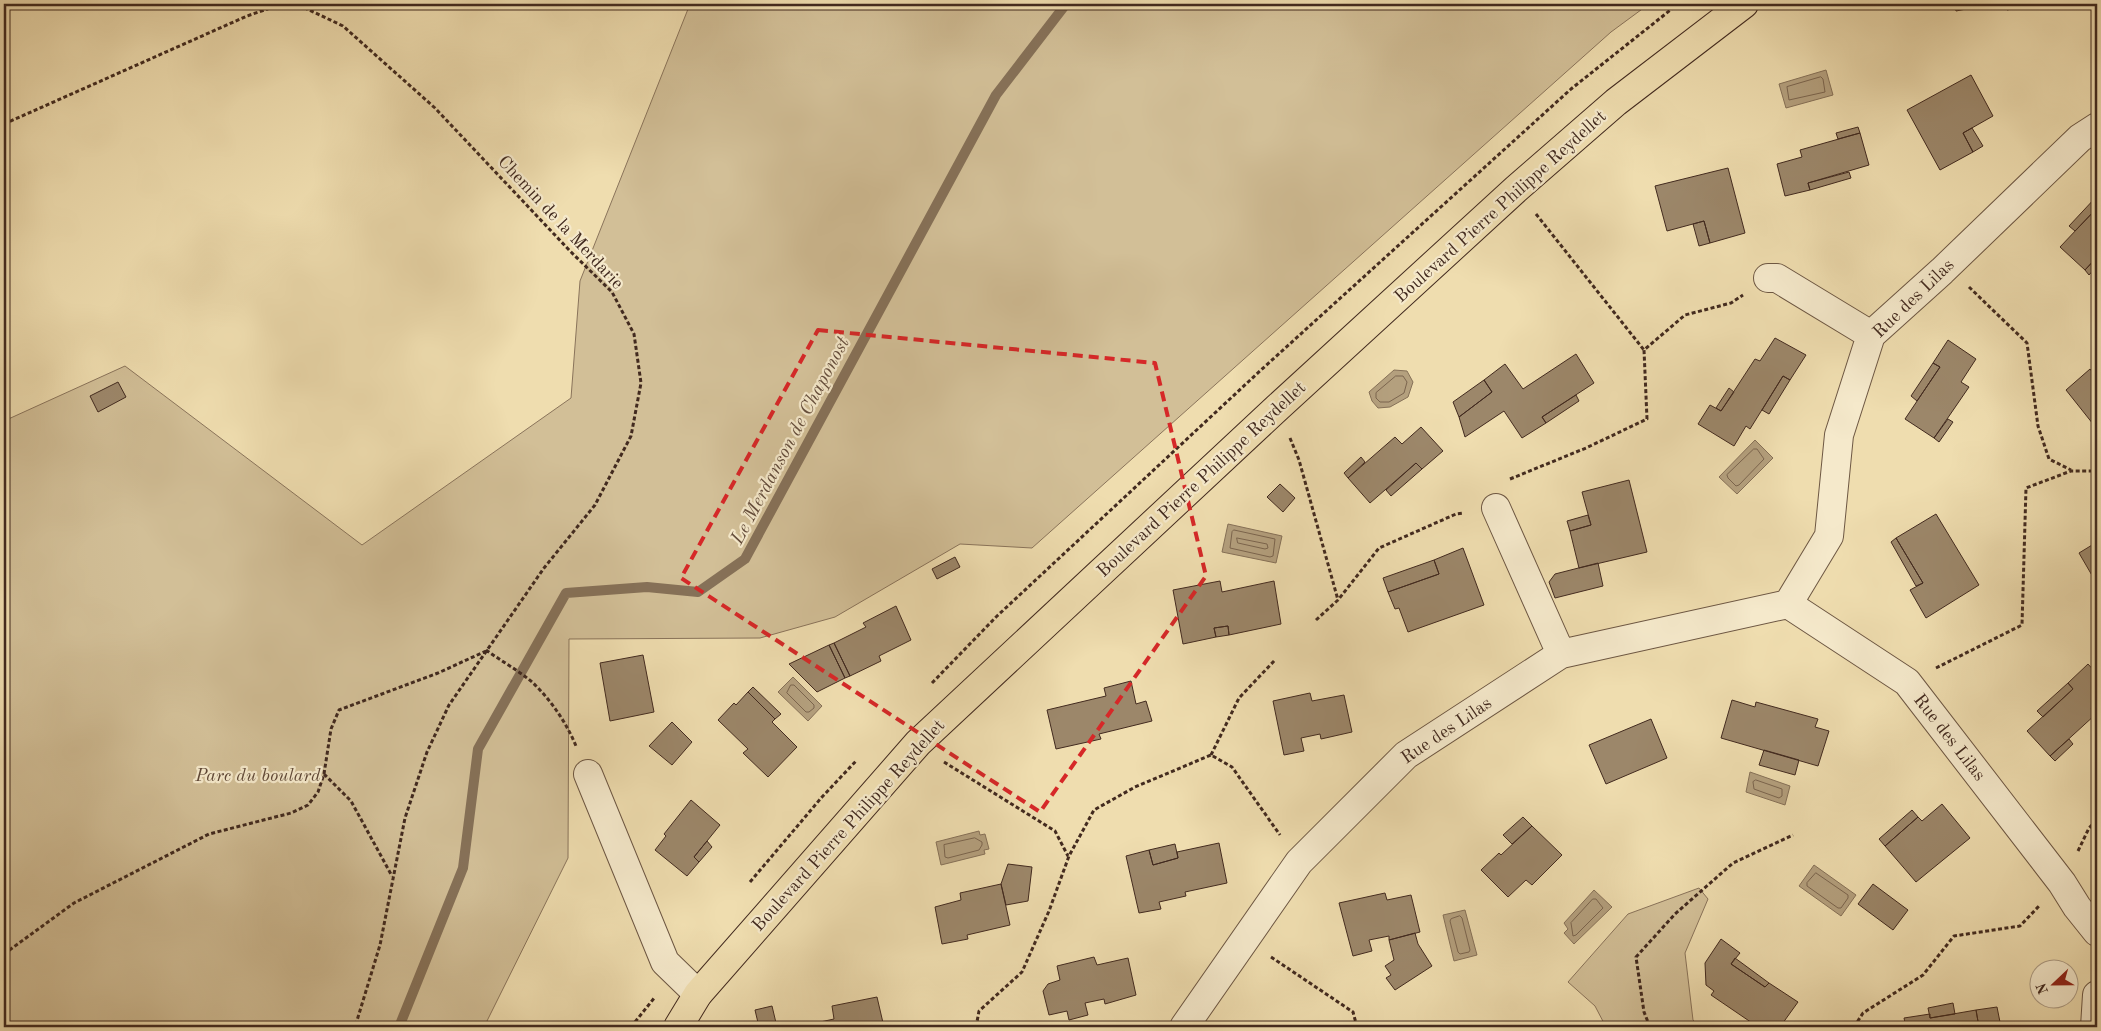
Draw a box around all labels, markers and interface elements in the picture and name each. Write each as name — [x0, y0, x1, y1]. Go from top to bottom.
street label: Boulevard Pierre Philippe Reydellet — [1391, 107, 1610, 306]
street label: Chemin de la Merdarie — [494, 153, 627, 293]
street label: Rue des Lilas — [1870, 256, 1958, 342]
water label: Le Merdanson de Chaponost — [728, 334, 854, 549]
street label: Boulevard Pierre Philippe Reydellet — [1094, 378, 1309, 581]
street label: Rue des Lilas — [1910, 691, 1989, 785]
street label: Rue des Lilas — [1398, 694, 1495, 768]
street label: Boulevard Pierre Philippe Reydellet — [749, 716, 948, 935]
park label: Parc du boulard — [194, 767, 321, 785]
north arrow — [2028, 958, 2078, 1008]
text: N — [2034, 981, 2051, 996]

